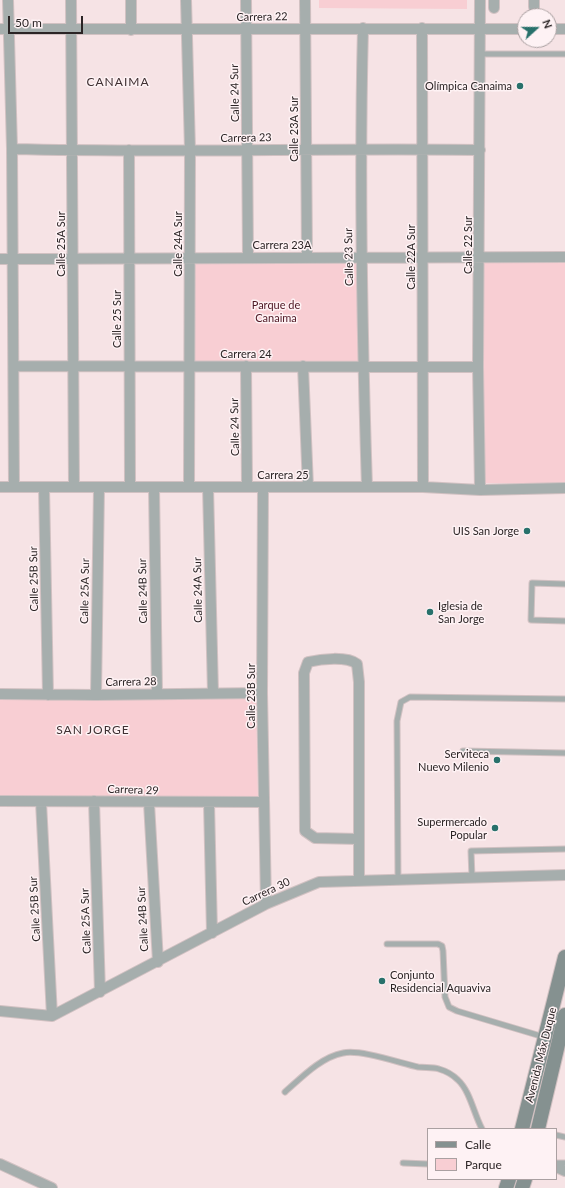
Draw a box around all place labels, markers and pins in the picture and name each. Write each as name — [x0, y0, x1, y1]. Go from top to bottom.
place label: Olímpica Canaima — [425, 79, 512, 93]
marker: Olímpica Canaima — [515, 81, 525, 91]
place label: UIS San Jorge — [453, 524, 519, 538]
marker: UIS San Jorge — [522, 526, 532, 536]
place label: Iglesia de San Jorge — [438, 599, 484, 625]
marker: Iglesia de San Jorge — [425, 607, 435, 617]
place label: Serviteca Nuevo Milenio — [418, 747, 489, 773]
marker: Serviteca Nuevo Milenio — [492, 755, 502, 765]
place label: Supermercado Popular — [417, 815, 487, 841]
marker: Supermercado Popular — [490, 823, 500, 833]
place label: Conjunto Residencial Aquaviva — [390, 968, 491, 994]
marker: Conjunto Residencial Aquaviva — [377, 976, 387, 986]

